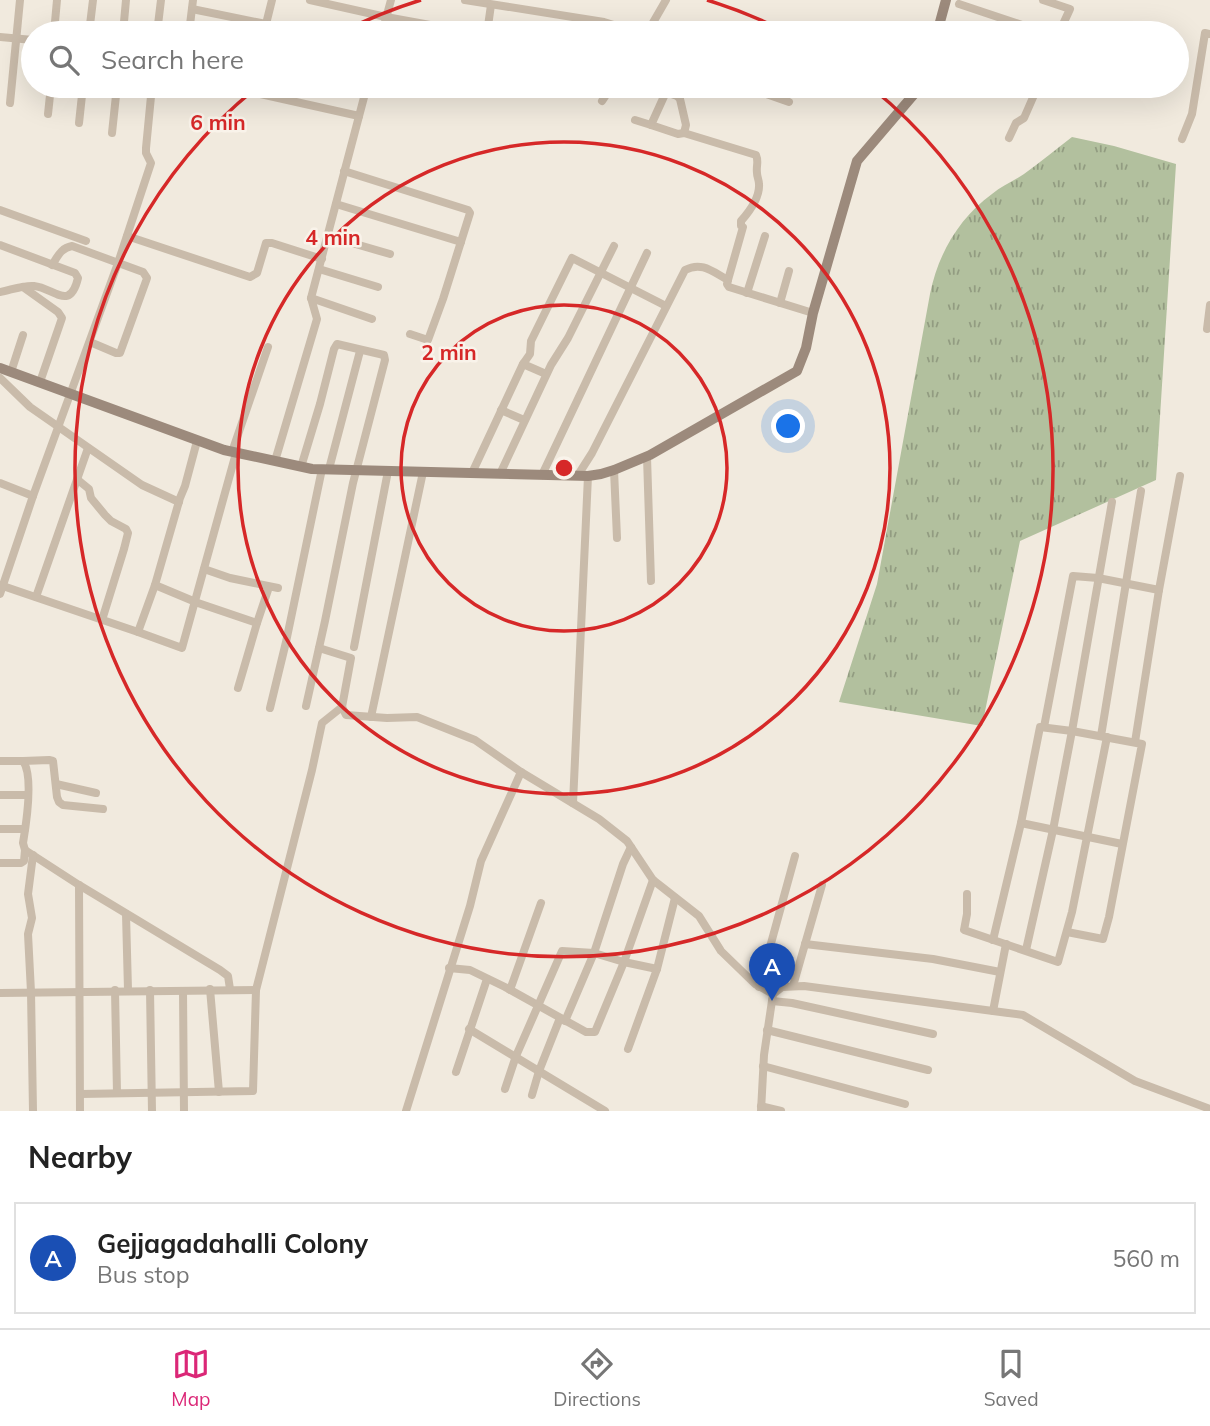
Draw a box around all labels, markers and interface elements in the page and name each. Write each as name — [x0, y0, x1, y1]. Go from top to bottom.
search box — [21, 21, 1189, 98]
icon: search — [45, 41, 83, 79]
text: Search here — [101, 43, 244, 76]
text: 6 min — [190, 109, 246, 135]
text: 4 min — [305, 224, 361, 250]
text: 2 min — [421, 339, 477, 365]
your location — [771, 409, 805, 443]
centre of rings — [552, 456, 576, 480]
pin: A — [749, 943, 795, 1001]
text: Nearby — [28, 1138, 132, 1176]
text: Gejjagadahalli Colony — [97, 1227, 368, 1260]
text: A — [44, 1244, 62, 1273]
text: 560 m — [1112, 1244, 1180, 1273]
text: Bus stop — [97, 1260, 189, 1289]
tab: Map — [171, 1345, 210, 1411]
tab: Directions — [553, 1345, 641, 1411]
tab: Saved — [984, 1345, 1039, 1411]

